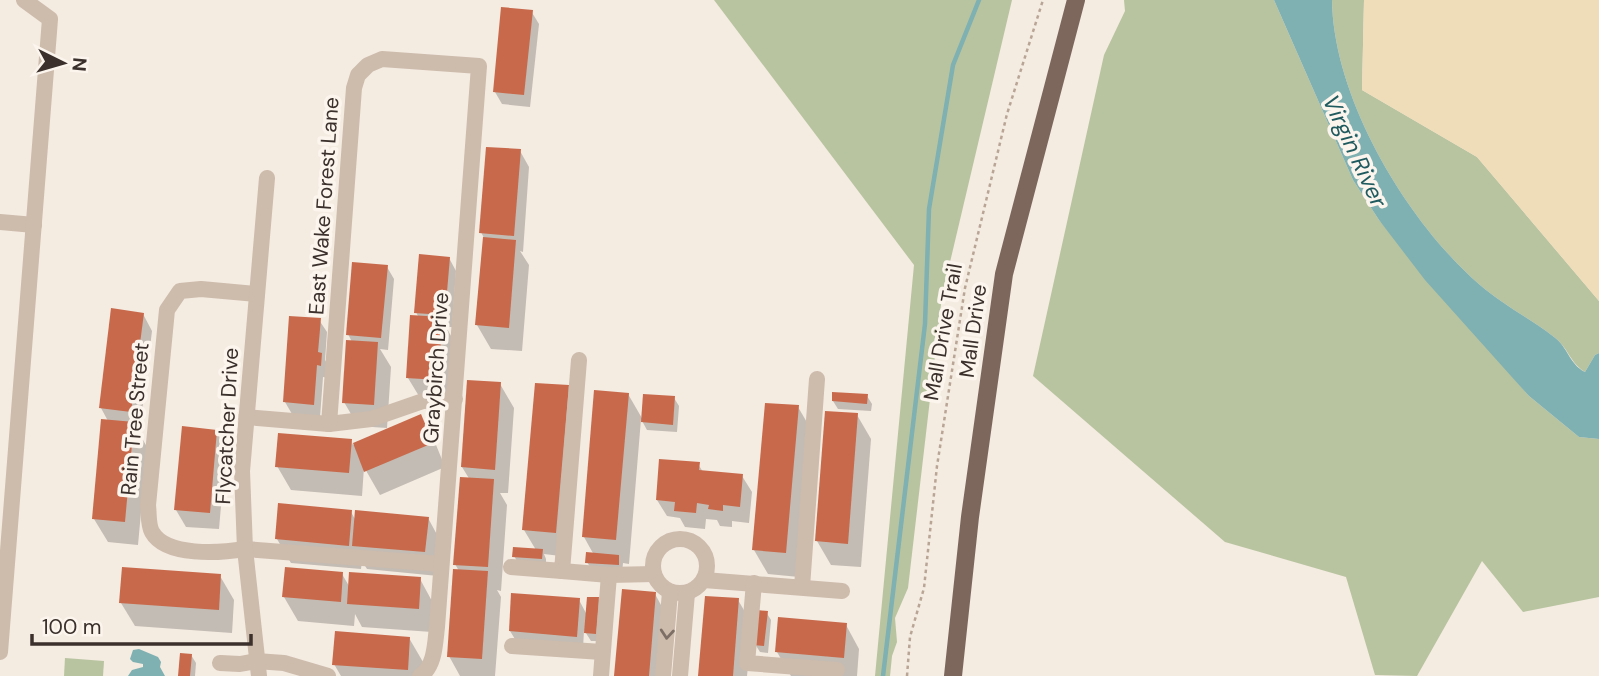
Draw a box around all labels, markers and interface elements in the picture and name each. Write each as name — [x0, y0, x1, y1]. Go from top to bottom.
north arrow — [28, 28, 98, 98]
text: N — [66, 56, 92, 72]
water label: Virgin River — [1316, 90, 1395, 213]
street label: East Wake Forest Lane — [302, 96, 346, 316]
street label: Mall Drive Trail — [917, 261, 969, 403]
street label: Mall Drive — [953, 283, 993, 379]
street label: Graybirch Drive — [417, 291, 455, 445]
street label: Rain Tree Street — [114, 341, 156, 497]
street label: Flycatcher Drive — [209, 347, 245, 505]
scale bar — [32, 602, 250, 646]
text: 100 m — [42, 613, 102, 641]
one-way arrow — [660, 629, 675, 640]

